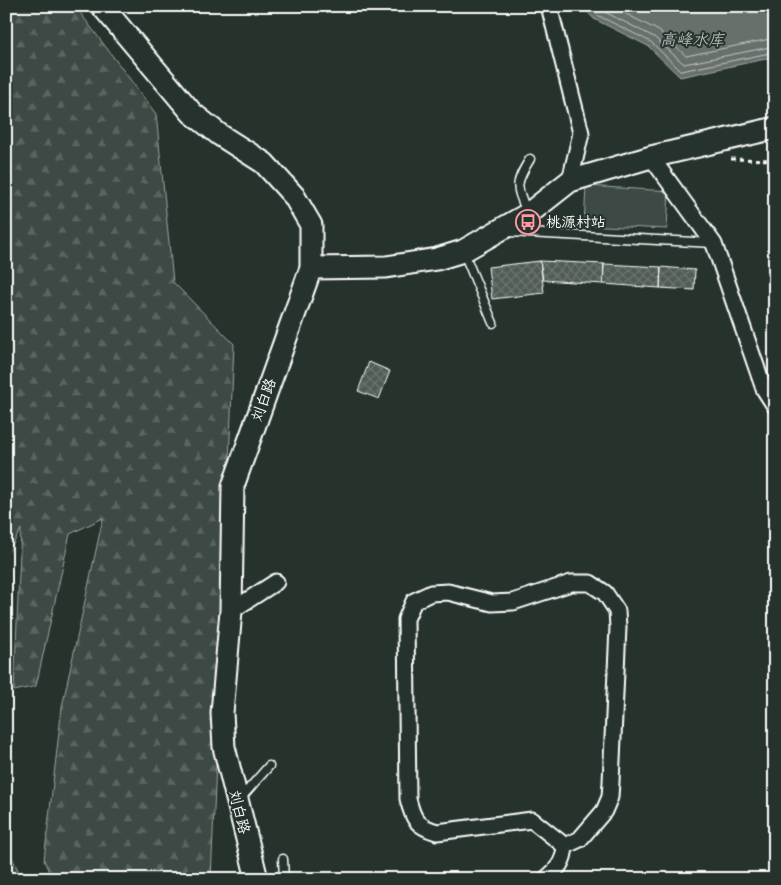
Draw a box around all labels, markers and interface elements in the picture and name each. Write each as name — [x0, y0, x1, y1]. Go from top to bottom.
water label: 高峰水库 — [660, 29, 726, 51]
bus stop icon: 桃源村站 — [515, 209, 541, 235]
place label: 桃源村站 — [546, 212, 606, 233]
street label: 刘白路 — [246, 375, 282, 425]
street label: 刘白路 — [223, 788, 255, 836]

